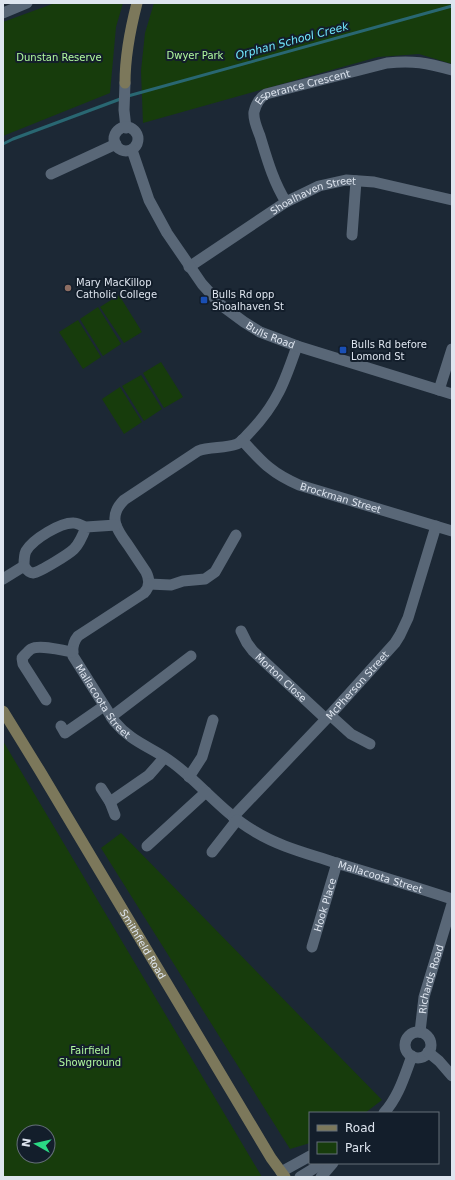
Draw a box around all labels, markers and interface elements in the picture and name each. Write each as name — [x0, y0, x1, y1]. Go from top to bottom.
water label: Orphan School Creek — [234, 19, 351, 62]
park label: Dwyer Park — [167, 50, 224, 61]
park label: Dunstan Reserve — [16, 52, 102, 63]
street label: Esperance Crescent — [252, 67, 351, 106]
street label: Shoalhaven Street — [268, 175, 356, 217]
place label: Mary MacKillop Catholic College — [76, 277, 157, 300]
marker: Mary MacKillop Catholic College — [63, 283, 73, 293]
place label: Bulls Rd opp Shoalhaven St — [212, 289, 284, 312]
marker: Bulls Rd opp Shoalhaven St — [199, 295, 209, 305]
street label: Bulls Road — [244, 319, 297, 350]
place label: Bulls Rd before Lomond St — [351, 339, 427, 362]
marker: Bulls Rd before Lomond St — [338, 345, 348, 355]
street label: Brockman Street — [299, 480, 383, 515]
street label: McPherson Street — [323, 649, 391, 722]
street label: Morton Close — [253, 651, 309, 704]
street label: Mallacoota Street — [74, 662, 133, 740]
street label: Mallacoota Street — [337, 858, 424, 895]
street label: Hook Place — [311, 877, 338, 933]
street label: Smithfield Road — [118, 907, 168, 981]
street label: Richards Road — [417, 943, 445, 1015]
park label: Fairfield Showground — [59, 1045, 121, 1068]
legend — [309, 1112, 439, 1164]
text: Road — [345, 1121, 375, 1135]
north arrow — [16, 1124, 56, 1164]
text: N — [20, 1137, 34, 1148]
text: Park — [345, 1141, 371, 1155]

